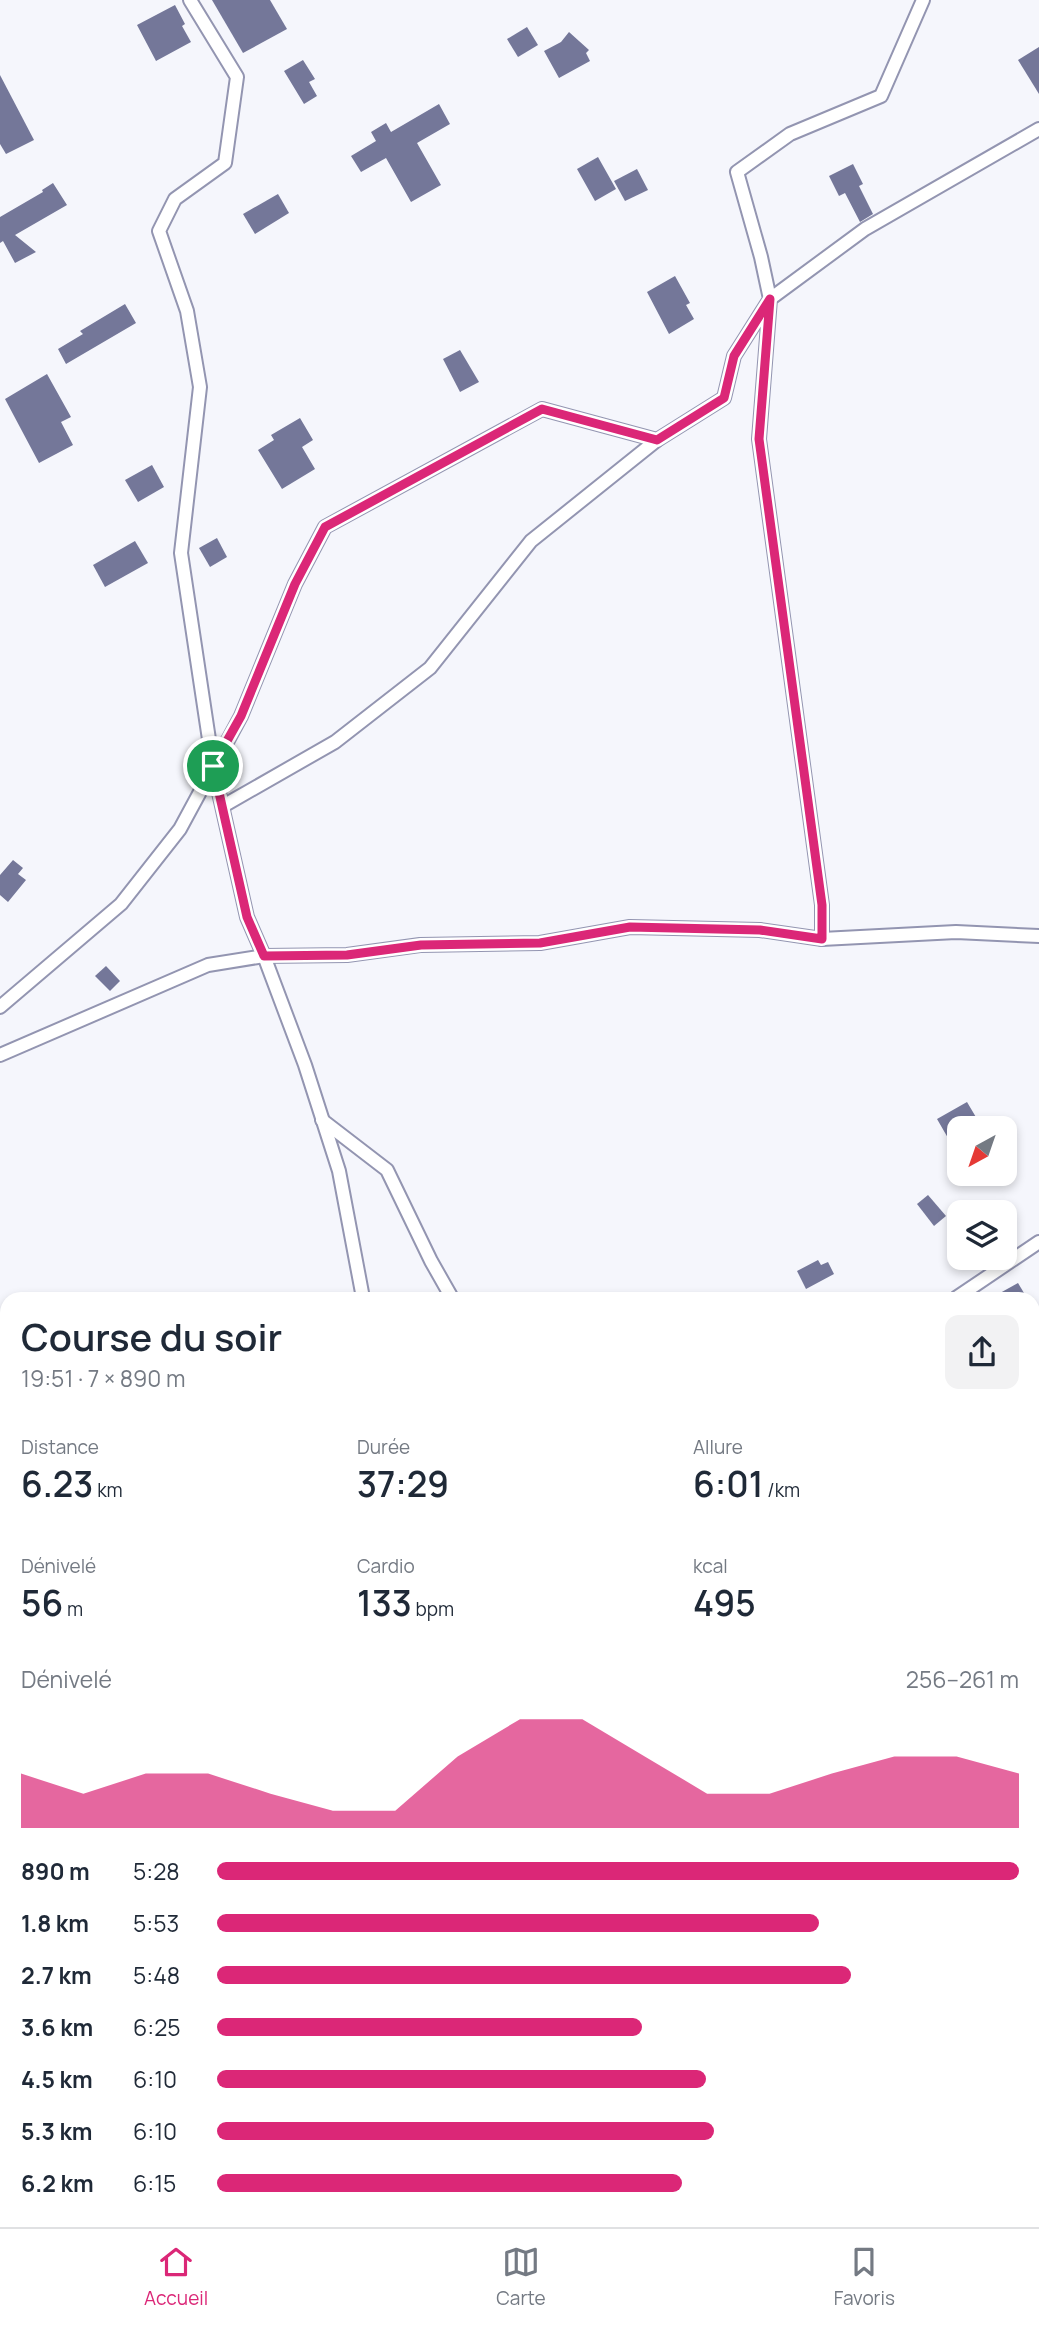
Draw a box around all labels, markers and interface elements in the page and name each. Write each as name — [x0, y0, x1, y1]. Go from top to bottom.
pin — [183, 736, 243, 796]
icon: arrive — [194, 747, 232, 785]
north arrow — [947, 1116, 1017, 1186]
map controls — [947, 1116, 1017, 1270]
button: layers — [947, 1200, 1017, 1270]
text: Course du soir — [21, 1310, 282, 1362]
button: share — [945, 1315, 1019, 1389]
text: 19:51 · 7 × 890 m — [21, 1362, 186, 1394]
text: Distance — [21, 1434, 99, 1460]
text: Durée — [357, 1434, 410, 1460]
text: Allure — [693, 1434, 743, 1460]
text: 6.23 — [21, 1460, 93, 1508]
text: 37:29 — [357, 1460, 449, 1508]
text: 6:01 — [693, 1460, 763, 1508]
text: km — [93, 1477, 123, 1503]
text: /km — [763, 1477, 800, 1503]
text: Dénivelé — [21, 1553, 96, 1579]
text: Cardio — [357, 1553, 415, 1579]
text: kcal — [693, 1553, 728, 1579]
text: 56 — [21, 1579, 63, 1627]
text: 133 — [357, 1579, 412, 1627]
text: 495 — [693, 1579, 756, 1627]
text: m — [63, 1596, 83, 1622]
text: bpm — [412, 1596, 454, 1622]
text: Dénivelé — [21, 1663, 112, 1695]
text: 256–261 m — [906, 1663, 1019, 1695]
text: 890 m — [21, 1855, 90, 1887]
text: 5:28 — [133, 1855, 180, 1887]
text: 1.8 km — [21, 1907, 89, 1939]
text: 5:53 — [133, 1907, 179, 1939]
text: 2.7 km — [21, 1959, 92, 1991]
text: 5:48 — [133, 1959, 180, 1991]
text: 3.6 km — [21, 2011, 93, 2043]
text: 6:25 — [133, 2011, 181, 2043]
text: 4.5 km — [21, 2063, 93, 2095]
text: 6:10 — [133, 2063, 177, 2095]
text: 5.3 km — [21, 2115, 92, 2147]
text: 6:10 — [133, 2115, 177, 2147]
text: 6.2 km — [21, 2167, 94, 2199]
text: 6:15 — [133, 2167, 176, 2199]
tab: Accueil — [144, 2243, 208, 2311]
tab: Carte — [496, 2243, 546, 2311]
tab: Favoris — [834, 2243, 895, 2311]

